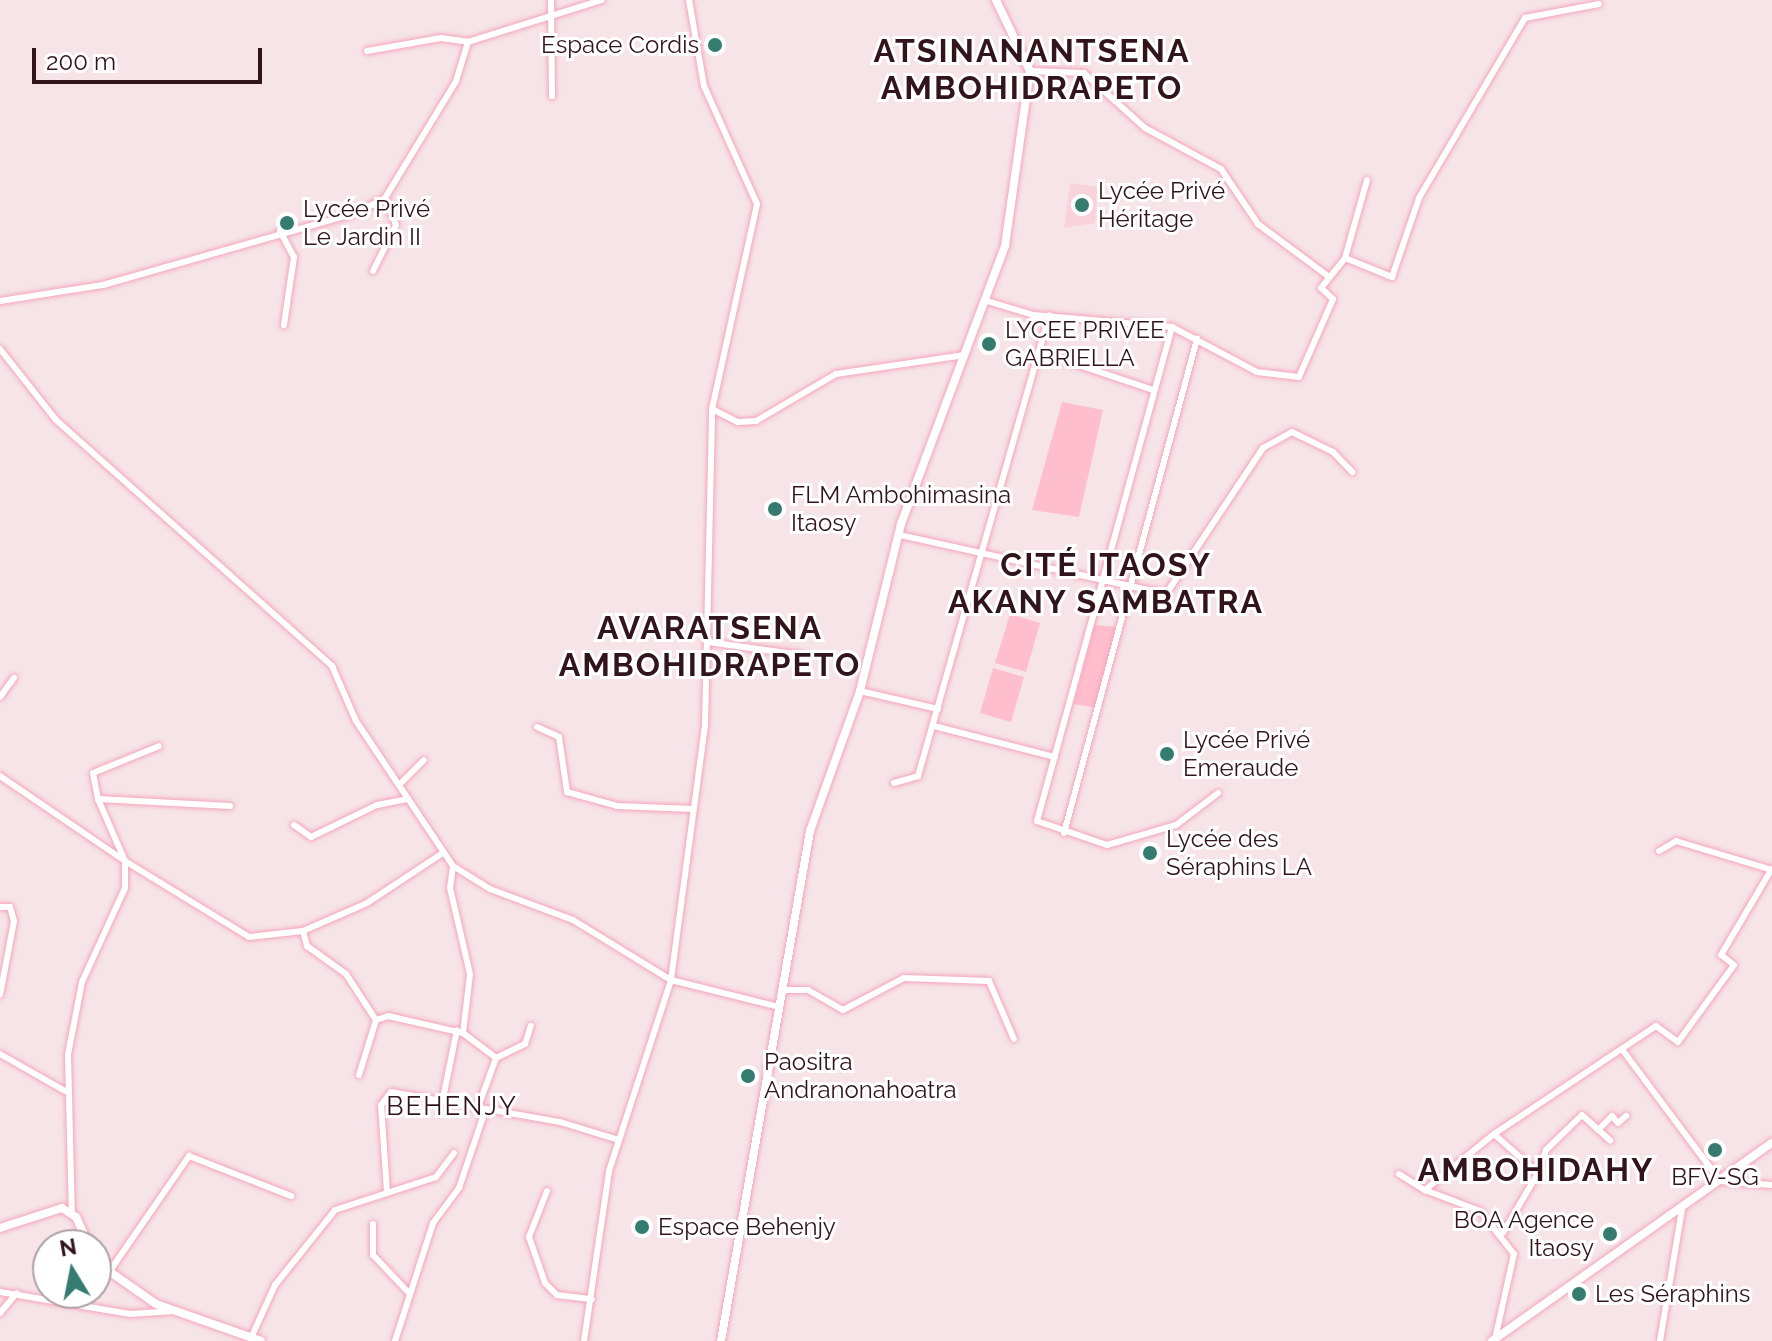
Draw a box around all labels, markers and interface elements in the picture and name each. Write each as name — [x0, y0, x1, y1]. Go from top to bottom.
place label: Espace Cordis — [541, 31, 699, 59]
scale bar — [36, 32, 266, 82]
district label: ATSINANANTSENA AMBOHIDRAPETO — [874, 33, 1190, 108]
marker: Espace Cordis — [706, 36, 724, 54]
text: 200 m — [46, 47, 116, 76]
place label: Lycée Privé Héritage — [1098, 177, 1225, 233]
place label: Lycée Privé Le Jardin II — [303, 195, 430, 251]
marker: Lycée Privé Héritage — [1073, 196, 1091, 214]
marker: Lycée Privé Le Jardin II — [278, 214, 296, 232]
place label: LYCEE PRIVEE GABRIELLA — [1005, 316, 1165, 372]
marker: LYCEE PRIVEE GABRIELLA — [980, 335, 998, 353]
place label: FLM Ambohimasina Itaosy — [791, 481, 1012, 537]
marker: FLM Ambohimasina Itaosy — [766, 500, 784, 518]
district label: CITÉ ITAOSY AKANY SAMBATRA — [947, 547, 1265, 622]
district label: AVARATSENA AMBOHIDRAPETO — [559, 610, 861, 685]
place label: Lycée Privé Emeraude — [1183, 726, 1310, 782]
marker: Lycée Privé Emeraude — [1158, 745, 1176, 763]
place label: Lycée des Séraphins LA — [1166, 825, 1312, 881]
marker: Lycée des Séraphins LA — [1141, 844, 1159, 862]
place label: Paositra Andranonahoatra — [764, 1048, 957, 1104]
marker: Paositra Andranonahoatra — [739, 1067, 757, 1085]
district label: BEHENJY — [386, 1091, 518, 1123]
marker: BFV-SG — [1706, 1141, 1724, 1159]
district label: AMBOHIDAHY — [1418, 1151, 1654, 1189]
place label: BFV-SG — [1671, 1163, 1759, 1191]
place label: BOA Agence Itaosy — [1452, 1206, 1594, 1262]
place label: Espace Behenjy — [658, 1213, 836, 1241]
marker: Espace Behenjy — [633, 1218, 651, 1236]
marker: BOA Agence Itaosy — [1601, 1225, 1619, 1243]
north arrow — [32, 1229, 112, 1309]
text: N — [58, 1233, 79, 1262]
place label: Les Séraphins — [1595, 1280, 1750, 1308]
marker: Les Séraphins — [1570, 1285, 1588, 1303]

